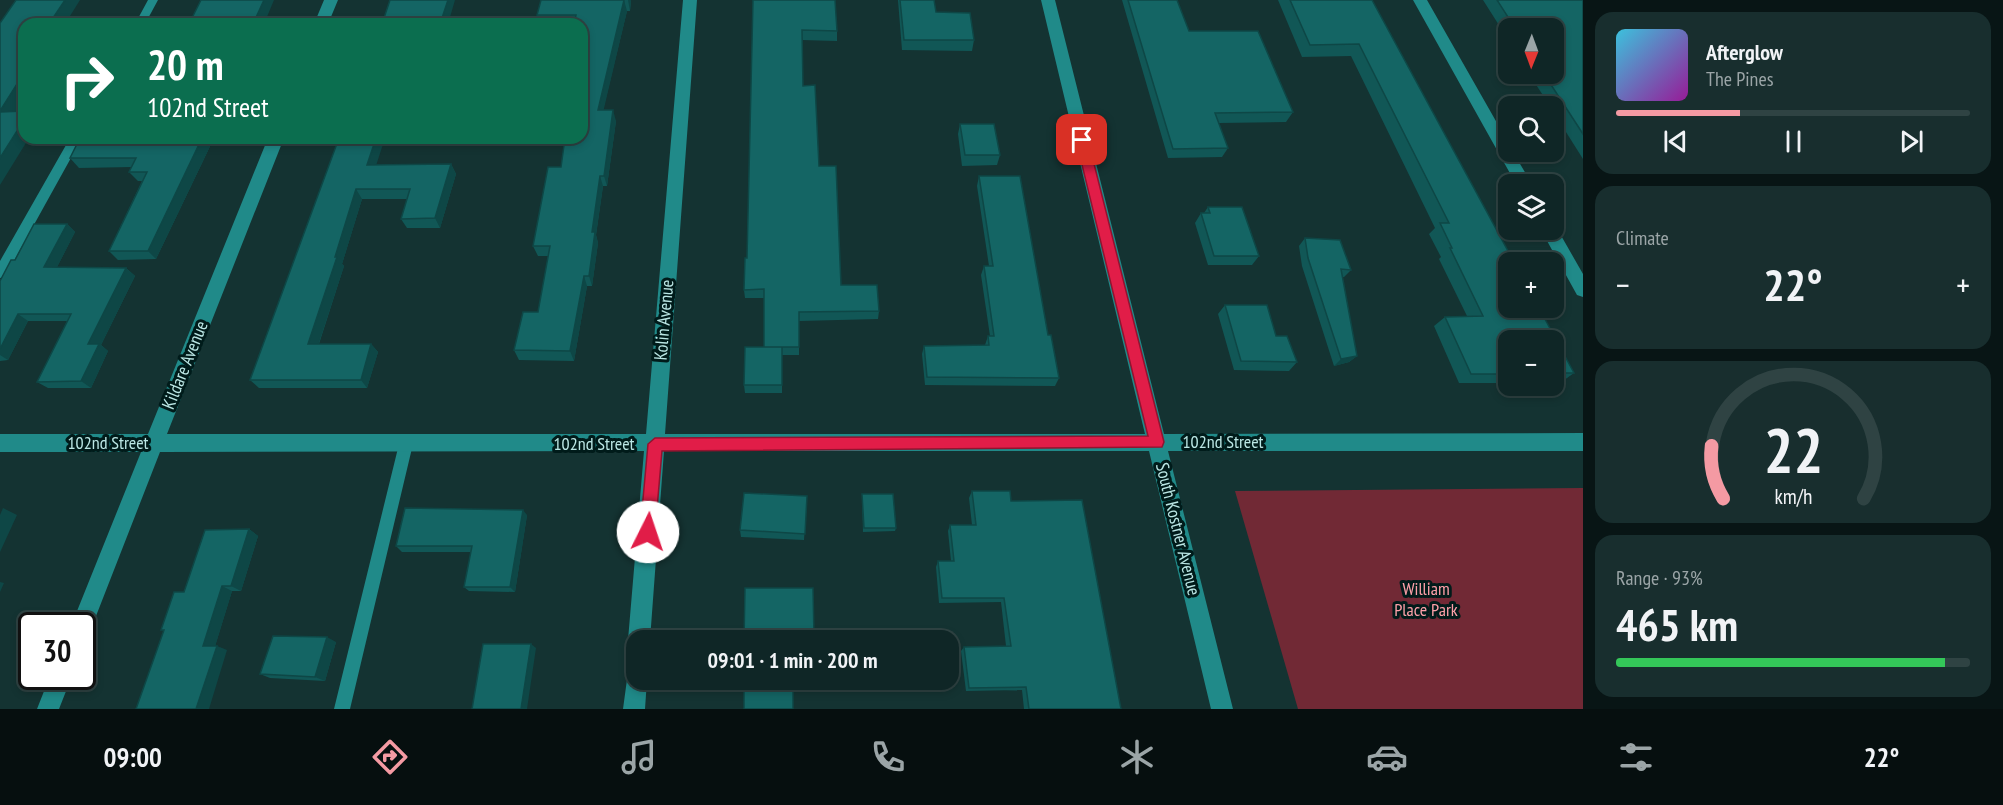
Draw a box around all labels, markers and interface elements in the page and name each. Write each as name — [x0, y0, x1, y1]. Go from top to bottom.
north arrow — [1498, 18, 1564, 84]
map controls — [1498, 18, 1564, 396]
text: 20 m — [147, 37, 224, 92]
text: Afterglow — [1706, 38, 1783, 66]
icon: right — [48, 42, 126, 120]
text: The Pines — [1706, 66, 1773, 92]
text: 102nd Street — [147, 90, 269, 124]
button: search — [1498, 96, 1564, 162]
pin — [1056, 114, 1107, 165]
icon: arrive — [1065, 123, 1098, 156]
icon: previous — [1659, 125, 1692, 158]
icon: pause — [1777, 125, 1810, 158]
icon: next — [1895, 125, 1928, 158]
button: layers — [1498, 174, 1564, 240]
text: Climate — [1616, 225, 1669, 251]
button: + — [1498, 252, 1564, 318]
text: 22° — [1763, 255, 1823, 313]
text: − — [1616, 263, 1630, 306]
text: + — [1956, 263, 1970, 306]
street label: Kolin Avenue — [649, 279, 678, 361]
street label: Kildare Avenue — [156, 317, 213, 412]
button: − — [1498, 330, 1564, 396]
text: 22 — [1763, 409, 1823, 490]
street label: 102nd Street — [1182, 430, 1264, 453]
street label: 102nd Street — [67, 431, 149, 454]
street label: 102nd Street — [553, 432, 635, 455]
street label: South Kostner Avenue — [1151, 460, 1206, 598]
text: km/h — [1774, 482, 1812, 510]
position arrow — [616, 500, 680, 564]
text: Range · 93% — [1616, 565, 1703, 591]
park label: William Place Park — [1394, 577, 1458, 621]
text: 465 km — [1616, 595, 1738, 653]
speed limit sign: 30 — [18, 612, 96, 690]
text: 09:01 · 1 min · 200 m — [707, 646, 878, 674]
icon: directions — [369, 736, 411, 778]
icon: music — [618, 736, 660, 778]
icon: phone — [867, 736, 909, 778]
icon: climate — [1116, 736, 1158, 778]
icon: car — [1366, 736, 1408, 778]
icon: filters — [1615, 736, 1657, 778]
text: 09:00 — [104, 740, 162, 774]
text: 22° — [1864, 740, 1899, 774]

